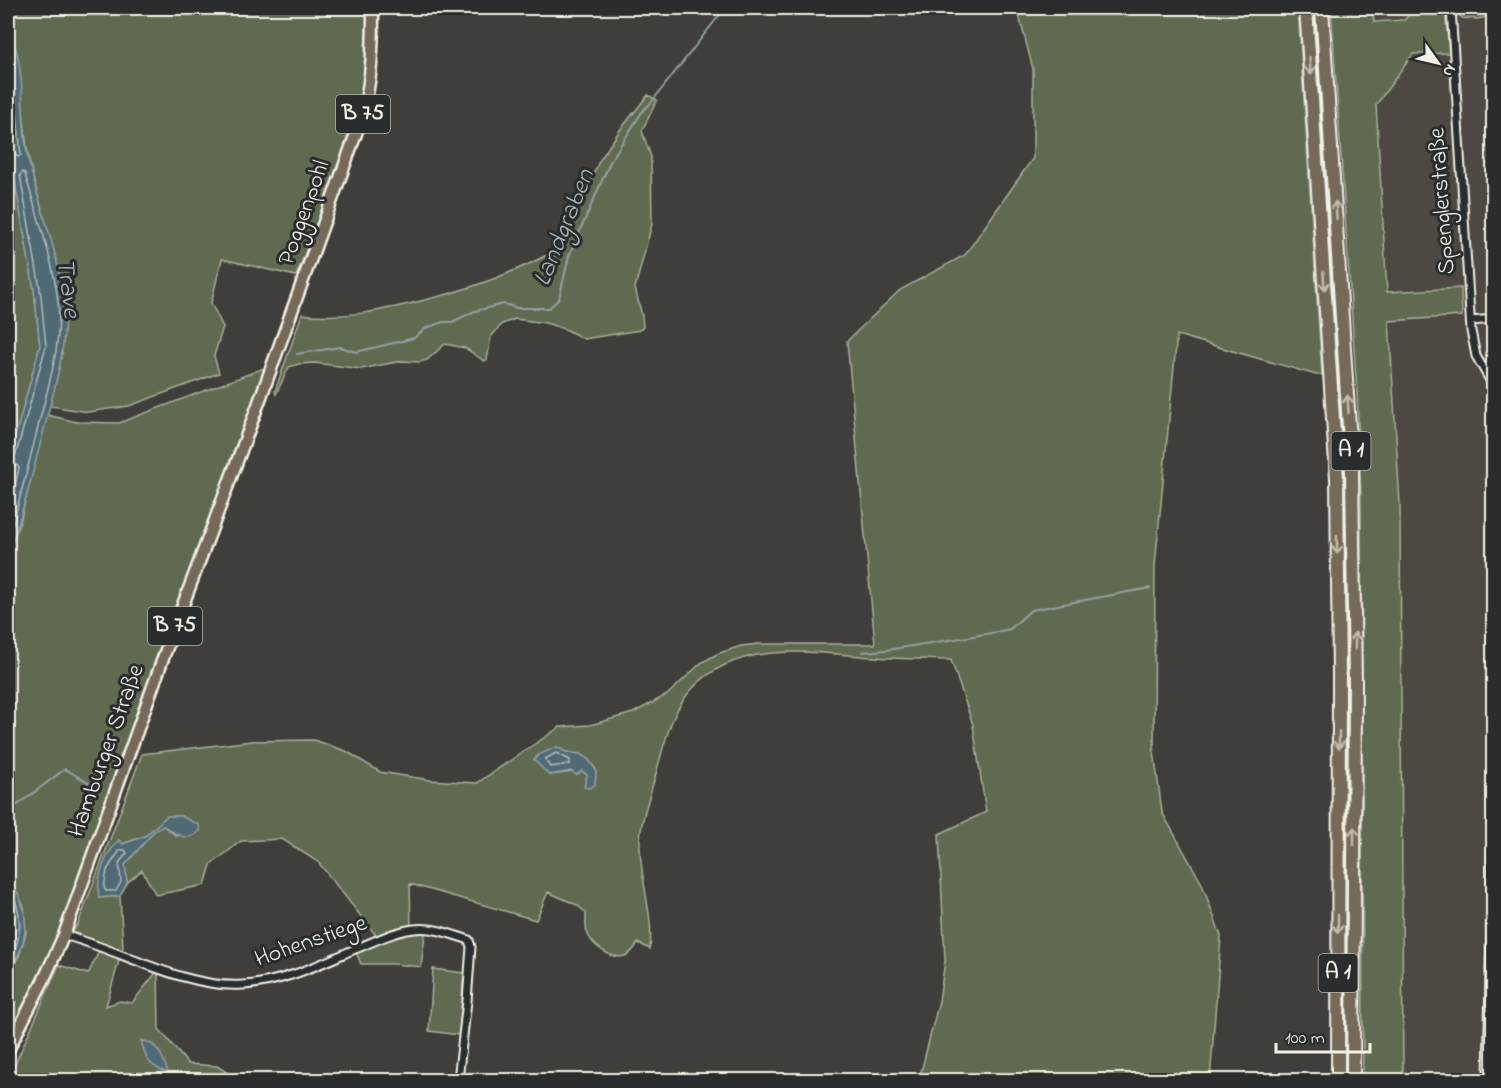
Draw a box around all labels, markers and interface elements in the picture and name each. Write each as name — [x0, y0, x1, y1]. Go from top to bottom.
north arrow — [1408, 33, 1468, 93]
one-way arrow — [1305, 55, 1316, 75]
text: N — [1436, 59, 1462, 82]
road number: B 75 — [336, 95, 390, 133]
street label: Spenglerstraße — [1420, 126, 1466, 276]
street label: Poggenpohl — [270, 156, 340, 270]
water label: Landgraben — [524, 163, 606, 292]
one-way arrow — [1330, 200, 1341, 220]
water label: Trave — [45, 256, 90, 321]
one-way arrow — [1319, 271, 1330, 291]
one-way arrow — [1342, 395, 1353, 415]
road number: A 1 — [1332, 432, 1370, 470]
one-way arrow — [1332, 535, 1343, 555]
road number: B 75 — [148, 607, 202, 645]
one-way arrow — [1349, 632, 1361, 652]
street label: Hamburger Straße — [60, 660, 155, 842]
one-way arrow — [1333, 730, 1345, 750]
one-way arrow — [1348, 827, 1360, 847]
street label: Hohenstiege — [250, 906, 372, 978]
one-way arrow — [1332, 914, 1344, 934]
road number: A 1 — [1318, 954, 1358, 992]
scale bar — [1276, 1016, 1370, 1054]
text: 100 m — [1285, 1026, 1325, 1052]

